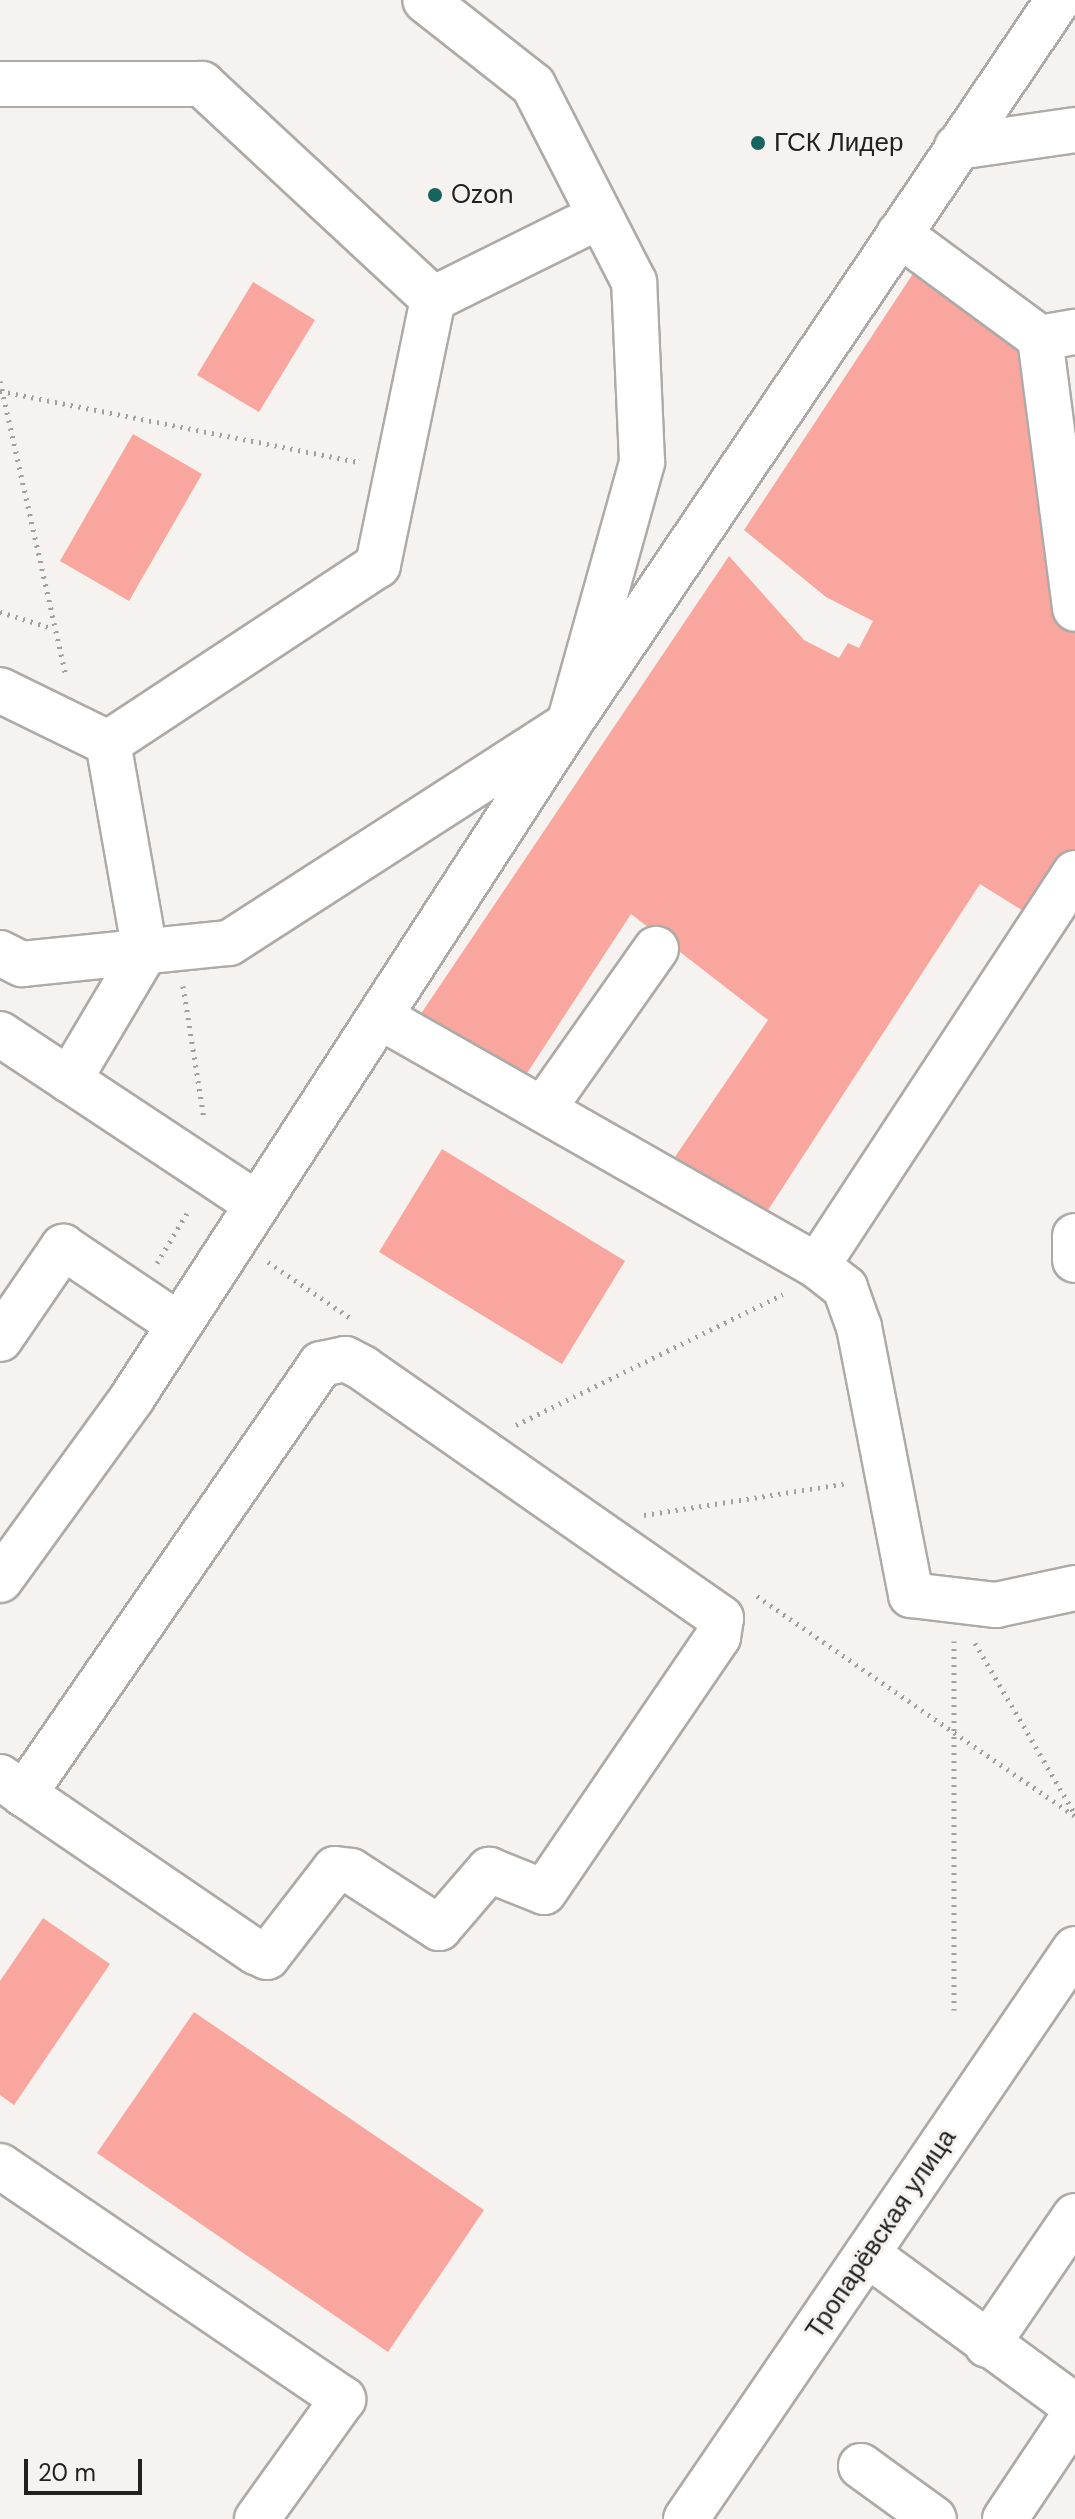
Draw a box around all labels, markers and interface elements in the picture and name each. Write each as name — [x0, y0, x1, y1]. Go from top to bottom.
place label: ГСК Лидер — [774, 127, 903, 159]
marker: ГСК Лидер — [749, 134, 767, 152]
place label: Ozon — [451, 179, 513, 211]
marker: Ozon — [426, 186, 444, 204]
street label: Тропарёвская улица — [799, 2123, 963, 2345]
scale bar — [28, 2443, 146, 2493]
text: 20 m — [38, 2457, 96, 2488]

